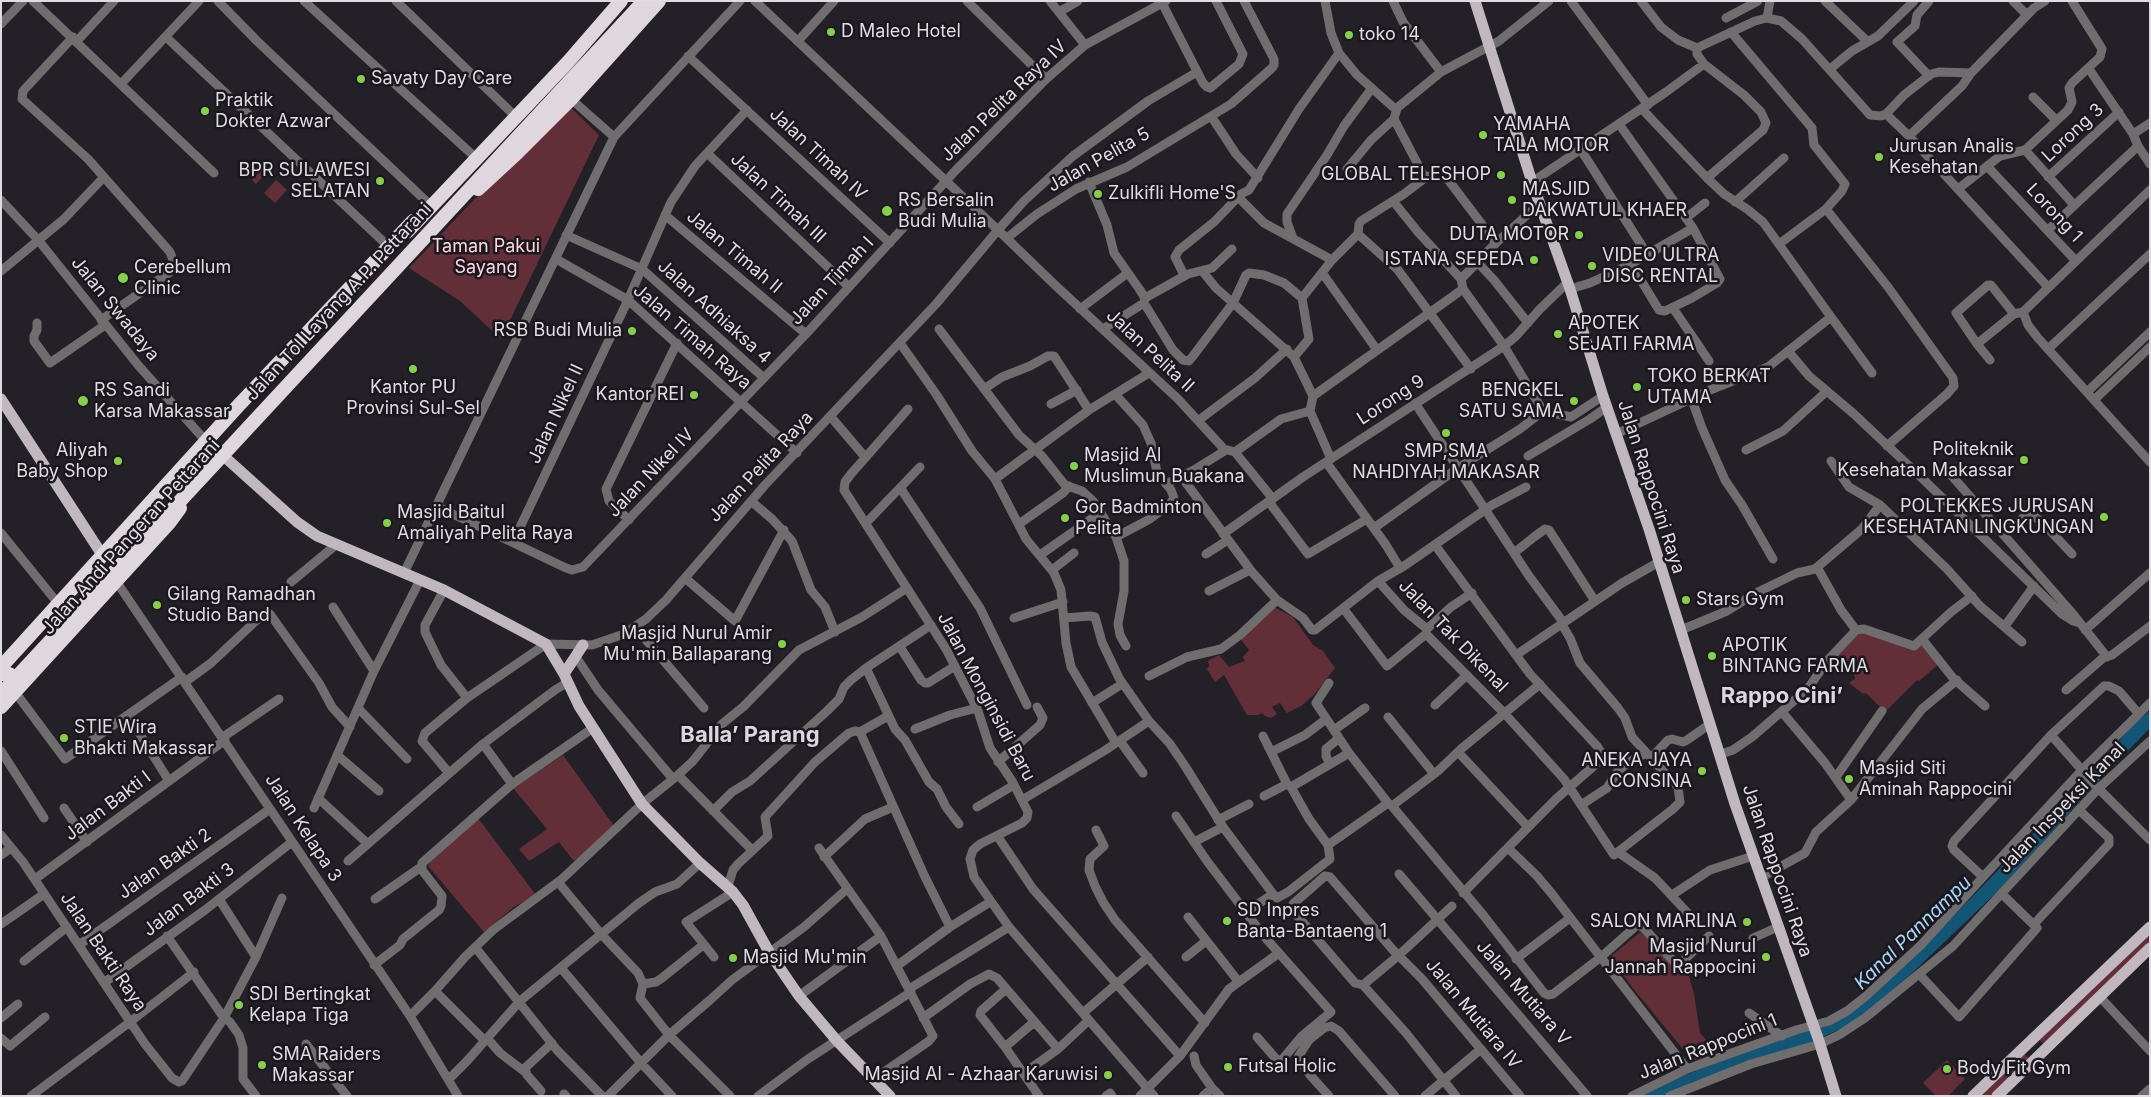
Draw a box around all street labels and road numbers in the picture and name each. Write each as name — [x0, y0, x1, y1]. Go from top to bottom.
street label: Jalan Pelita Raya IV — [937, 36, 1071, 166]
street label: Lorong 3 — [2038, 99, 2108, 167]
street label: Jalan Timah IV — [765, 103, 871, 205]
street label: Jalan Pelita 5 — [1044, 123, 1154, 197]
street label: Jalan Timah III — [726, 148, 830, 248]
street label: Lorong 1 — [2021, 179, 2087, 247]
street label: Jalan Tol Layang A.P. Pettarani — [242, 199, 436, 405]
street label: Jalan Timah II — [682, 206, 786, 298]
street label: Jalan Timah I — [786, 232, 878, 330]
street label: Jalan Swadaya — [66, 252, 164, 366]
street label: Jalan Adhiaksa 4 — [653, 255, 775, 369]
street label: Jalan Timah Raya — [628, 280, 756, 394]
street label: Jalan Pelita II — [1102, 305, 1198, 397]
street label: Jalan Nikel II — [523, 361, 589, 467]
street label: Lorong 9 — [1353, 370, 1429, 430]
street label: Jalan Rappocini Raya — [1613, 398, 1689, 576]
street label: Jalan Pelita Raya — [704, 407, 818, 527]
street label: Jalan Nikel IV — [603, 424, 699, 522]
street label: Jalan Andi Pangeran Pettarani — [37, 435, 225, 639]
street label: Jalan Tak Dikenal — [1394, 575, 1512, 697]
street label: Jalan Monginsidi Baru — [932, 609, 1040, 785]
street label: Jalan Inspeksi Kanal — [1994, 738, 2130, 878]
street label: Jalan Bakti I — [61, 767, 155, 845]
street label: Jalan Kelapa 3 — [260, 770, 346, 886]
street label: Jalan Rappocini Raya — [1737, 782, 1817, 960]
street label: Jalan Bakti 2 — [114, 824, 216, 904]
street label: Jalan Bakti 3 — [139, 859, 239, 941]
street label: Jalan Bakti Raya — [55, 888, 151, 1016]
street label: Jalan Mutiara V — [1471, 936, 1575, 1050]
street label: Jalan Mutiara IV — [1421, 955, 1525, 1073]
street label: Jalan Rappocini 1 — [1636, 1009, 1780, 1085]

